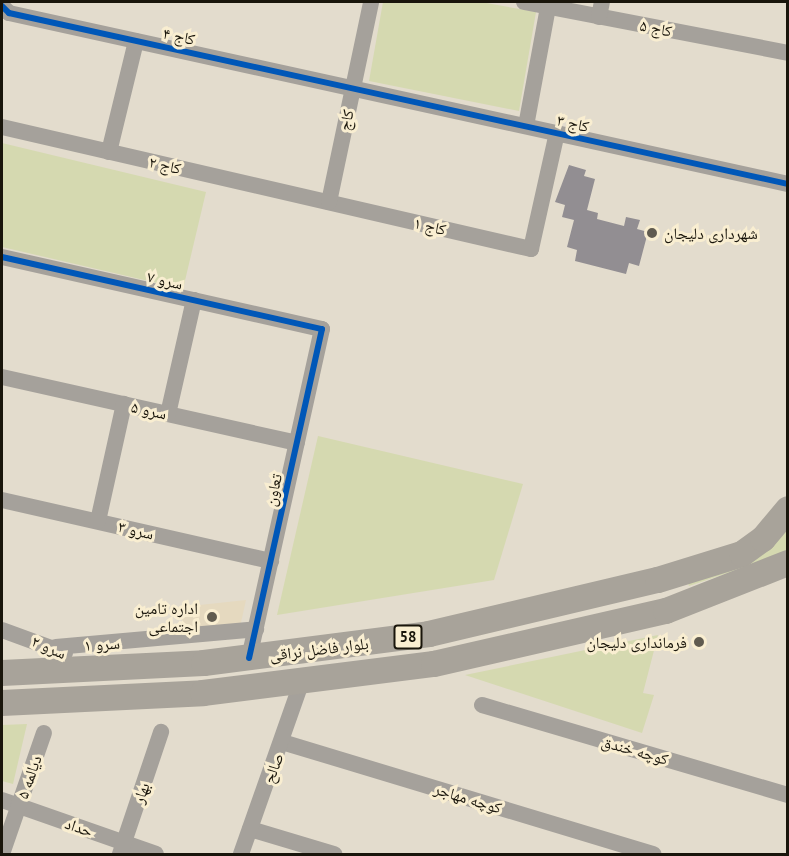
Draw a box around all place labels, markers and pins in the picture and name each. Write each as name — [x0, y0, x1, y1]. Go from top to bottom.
place label: شهرداری دلیجان — [664, 223, 758, 243]
marker: شهرداری دلیجان — [645, 226, 659, 240]
place label: اداره تامین اجتماعی — [135, 598, 198, 636]
marker: اداره تامین اجتماعی — [203, 608, 221, 626]
place label: فرمانداری دلیجان — [586, 632, 687, 652]
marker: فرمانداری دلیجان — [692, 635, 706, 649]

